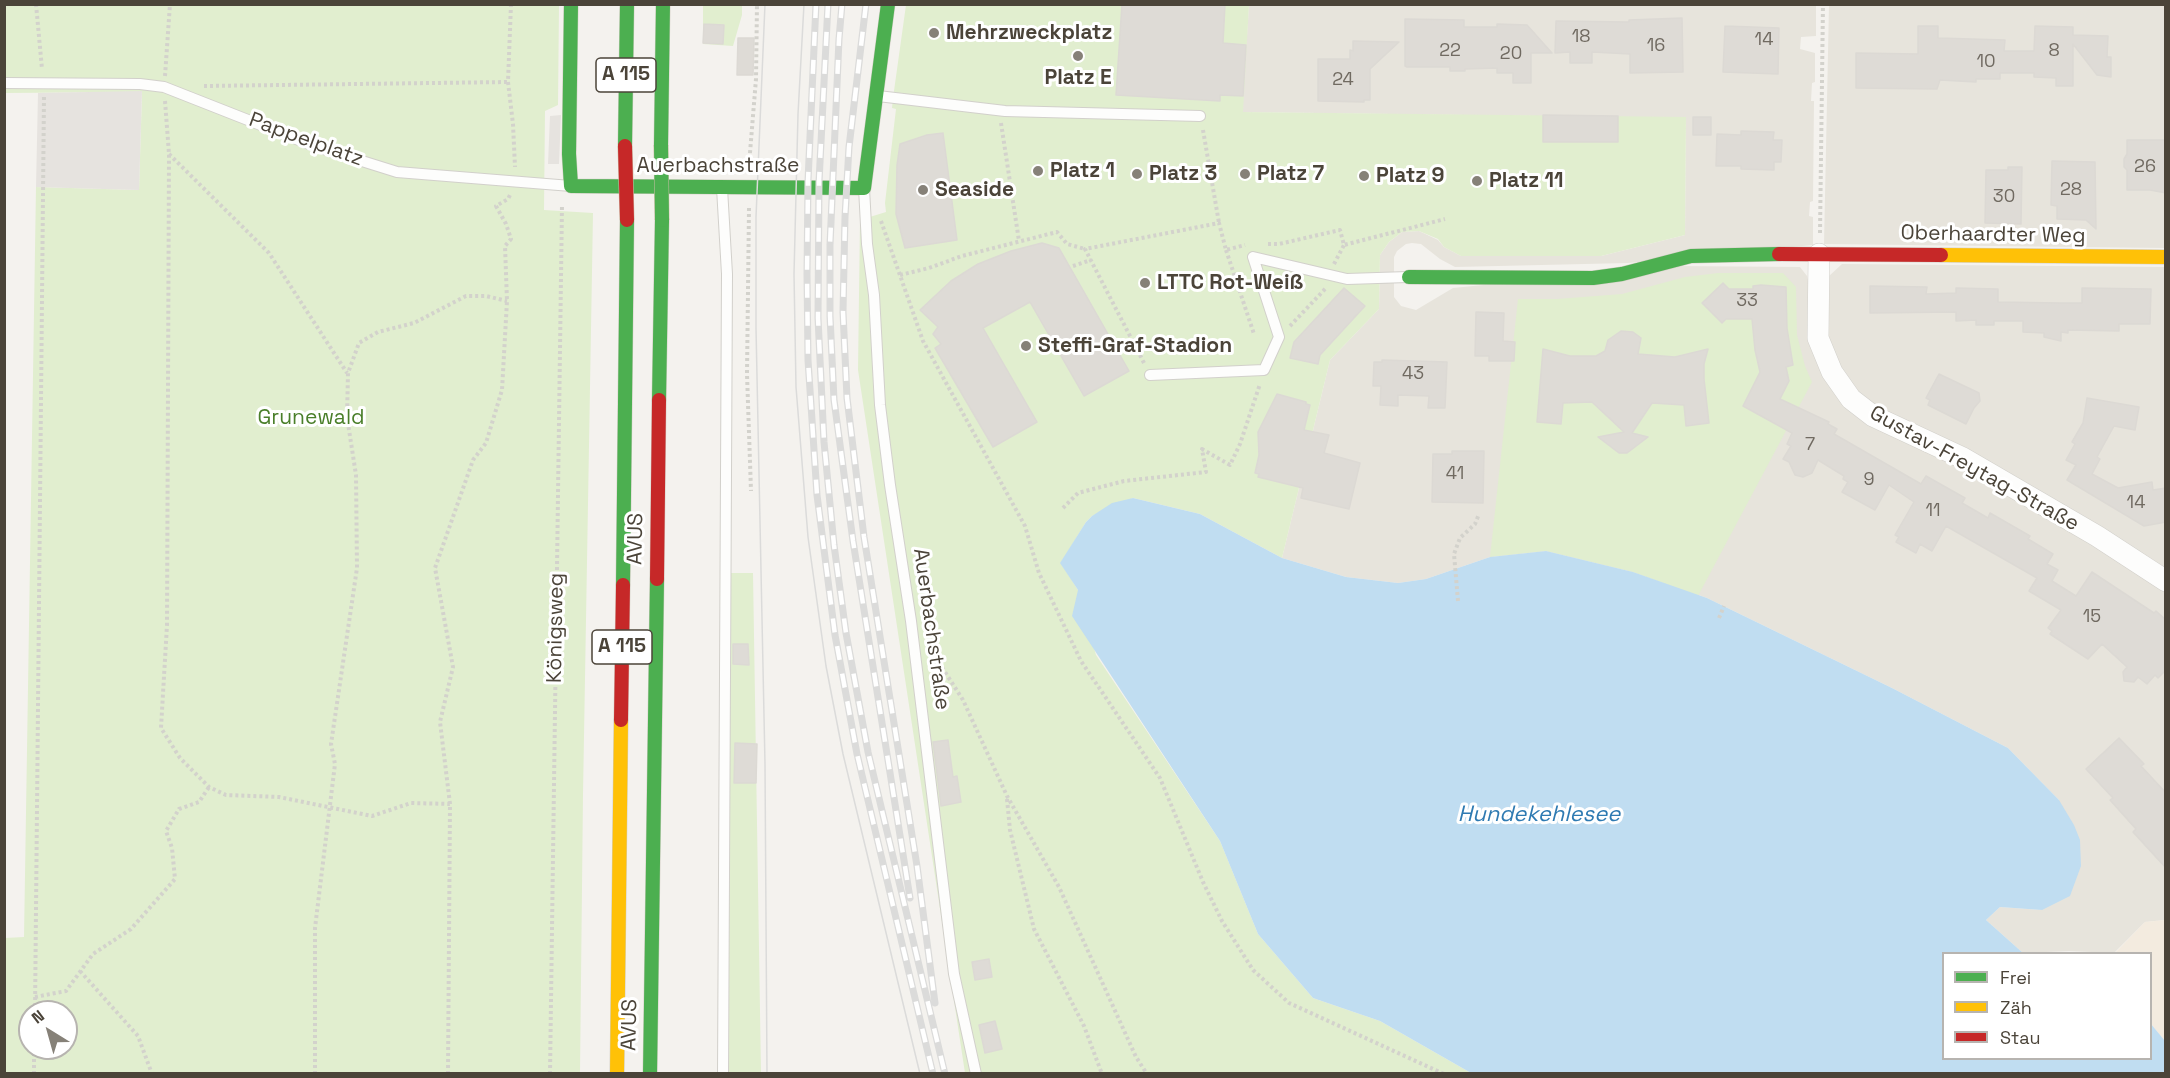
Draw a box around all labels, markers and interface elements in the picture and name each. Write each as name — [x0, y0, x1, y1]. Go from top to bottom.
place label: Mehrzweckplatz — [946, 20, 1112, 46]
marker: Mehrzweckplatz — [927, 26, 941, 40]
house number: 18 — [1572, 26, 1590, 48]
house number: 14 — [1755, 29, 1773, 51]
house number: 16 — [1647, 35, 1665, 57]
house number: 22 — [1439, 40, 1461, 62]
house number: 8 — [2048, 40, 2060, 62]
house number: 20 — [1500, 43, 1522, 65]
marker: Platz E — [1071, 49, 1085, 63]
house number: 10 — [1976, 51, 1996, 73]
road number: A 115 — [596, 58, 656, 92]
place label: Platz E — [1044, 65, 1112, 91]
house number: 24 — [1332, 69, 1354, 91]
street label: Pappelplatz — [245, 108, 367, 172]
street label: Auerbachstraße — [637, 153, 799, 179]
house number: 26 — [2134, 156, 2156, 178]
place label: Platz 1 — [1050, 158, 1115, 184]
place label: Platz 3 — [1149, 161, 1217, 187]
place label: Platz 7 — [1257, 161, 1324, 187]
place label: Platz 9 — [1376, 163, 1444, 189]
marker: Platz 1 — [1031, 164, 1045, 178]
marker: Platz 3 — [1130, 167, 1144, 181]
marker: Platz 7 — [1238, 167, 1252, 181]
place label: Platz 11 — [1489, 168, 1563, 194]
marker: Platz 9 — [1357, 169, 1371, 183]
marker: Platz 11 — [1470, 174, 1484, 188]
place label: Seaside — [935, 177, 1014, 203]
house number: 28 — [2060, 179, 2082, 201]
marker: Seaside — [916, 183, 930, 197]
house number: 30 — [1993, 186, 2015, 208]
street label: Oberhaardter Weg — [1900, 221, 2086, 249]
place label: LTTC Rot-Weiß — [1157, 270, 1303, 296]
marker: LTTC Rot-Weiß — [1138, 276, 1152, 290]
house number: 33 — [1736, 290, 1758, 312]
place label: Steffi-Graf-Stadion — [1038, 333, 1232, 359]
marker: Steffi-Graf-Stadion — [1019, 339, 1033, 353]
house number: 43 — [1402, 363, 1424, 385]
street label: Gustav-Freytag-Straße — [1865, 401, 2083, 537]
park label: Grunewald — [257, 405, 365, 431]
house number: 7 — [1805, 434, 1815, 456]
house number: 41 — [1446, 463, 1464, 485]
house number: 9 — [1863, 469, 1875, 491]
house number: 14 — [2127, 492, 2145, 514]
house number: 11 — [1925, 500, 1941, 522]
street label: AVUS — [623, 513, 649, 565]
street label: Auerbachstraße — [907, 547, 955, 711]
street label: Königsweg — [542, 573, 570, 683]
house number: 15 — [2083, 606, 2101, 628]
road number: A 115 — [592, 630, 652, 664]
water label: Hundekehlesee — [1458, 802, 1620, 828]
legend — [1942, 952, 2152, 1060]
text: Frei — [2000, 966, 2031, 989]
text: Zäh — [2000, 996, 2032, 1019]
street label: AVUS — [617, 999, 643, 1051]
north arrow — [18, 1000, 78, 1060]
text: N — [27, 1005, 49, 1028]
text: Stau — [2000, 1026, 2040, 1049]

